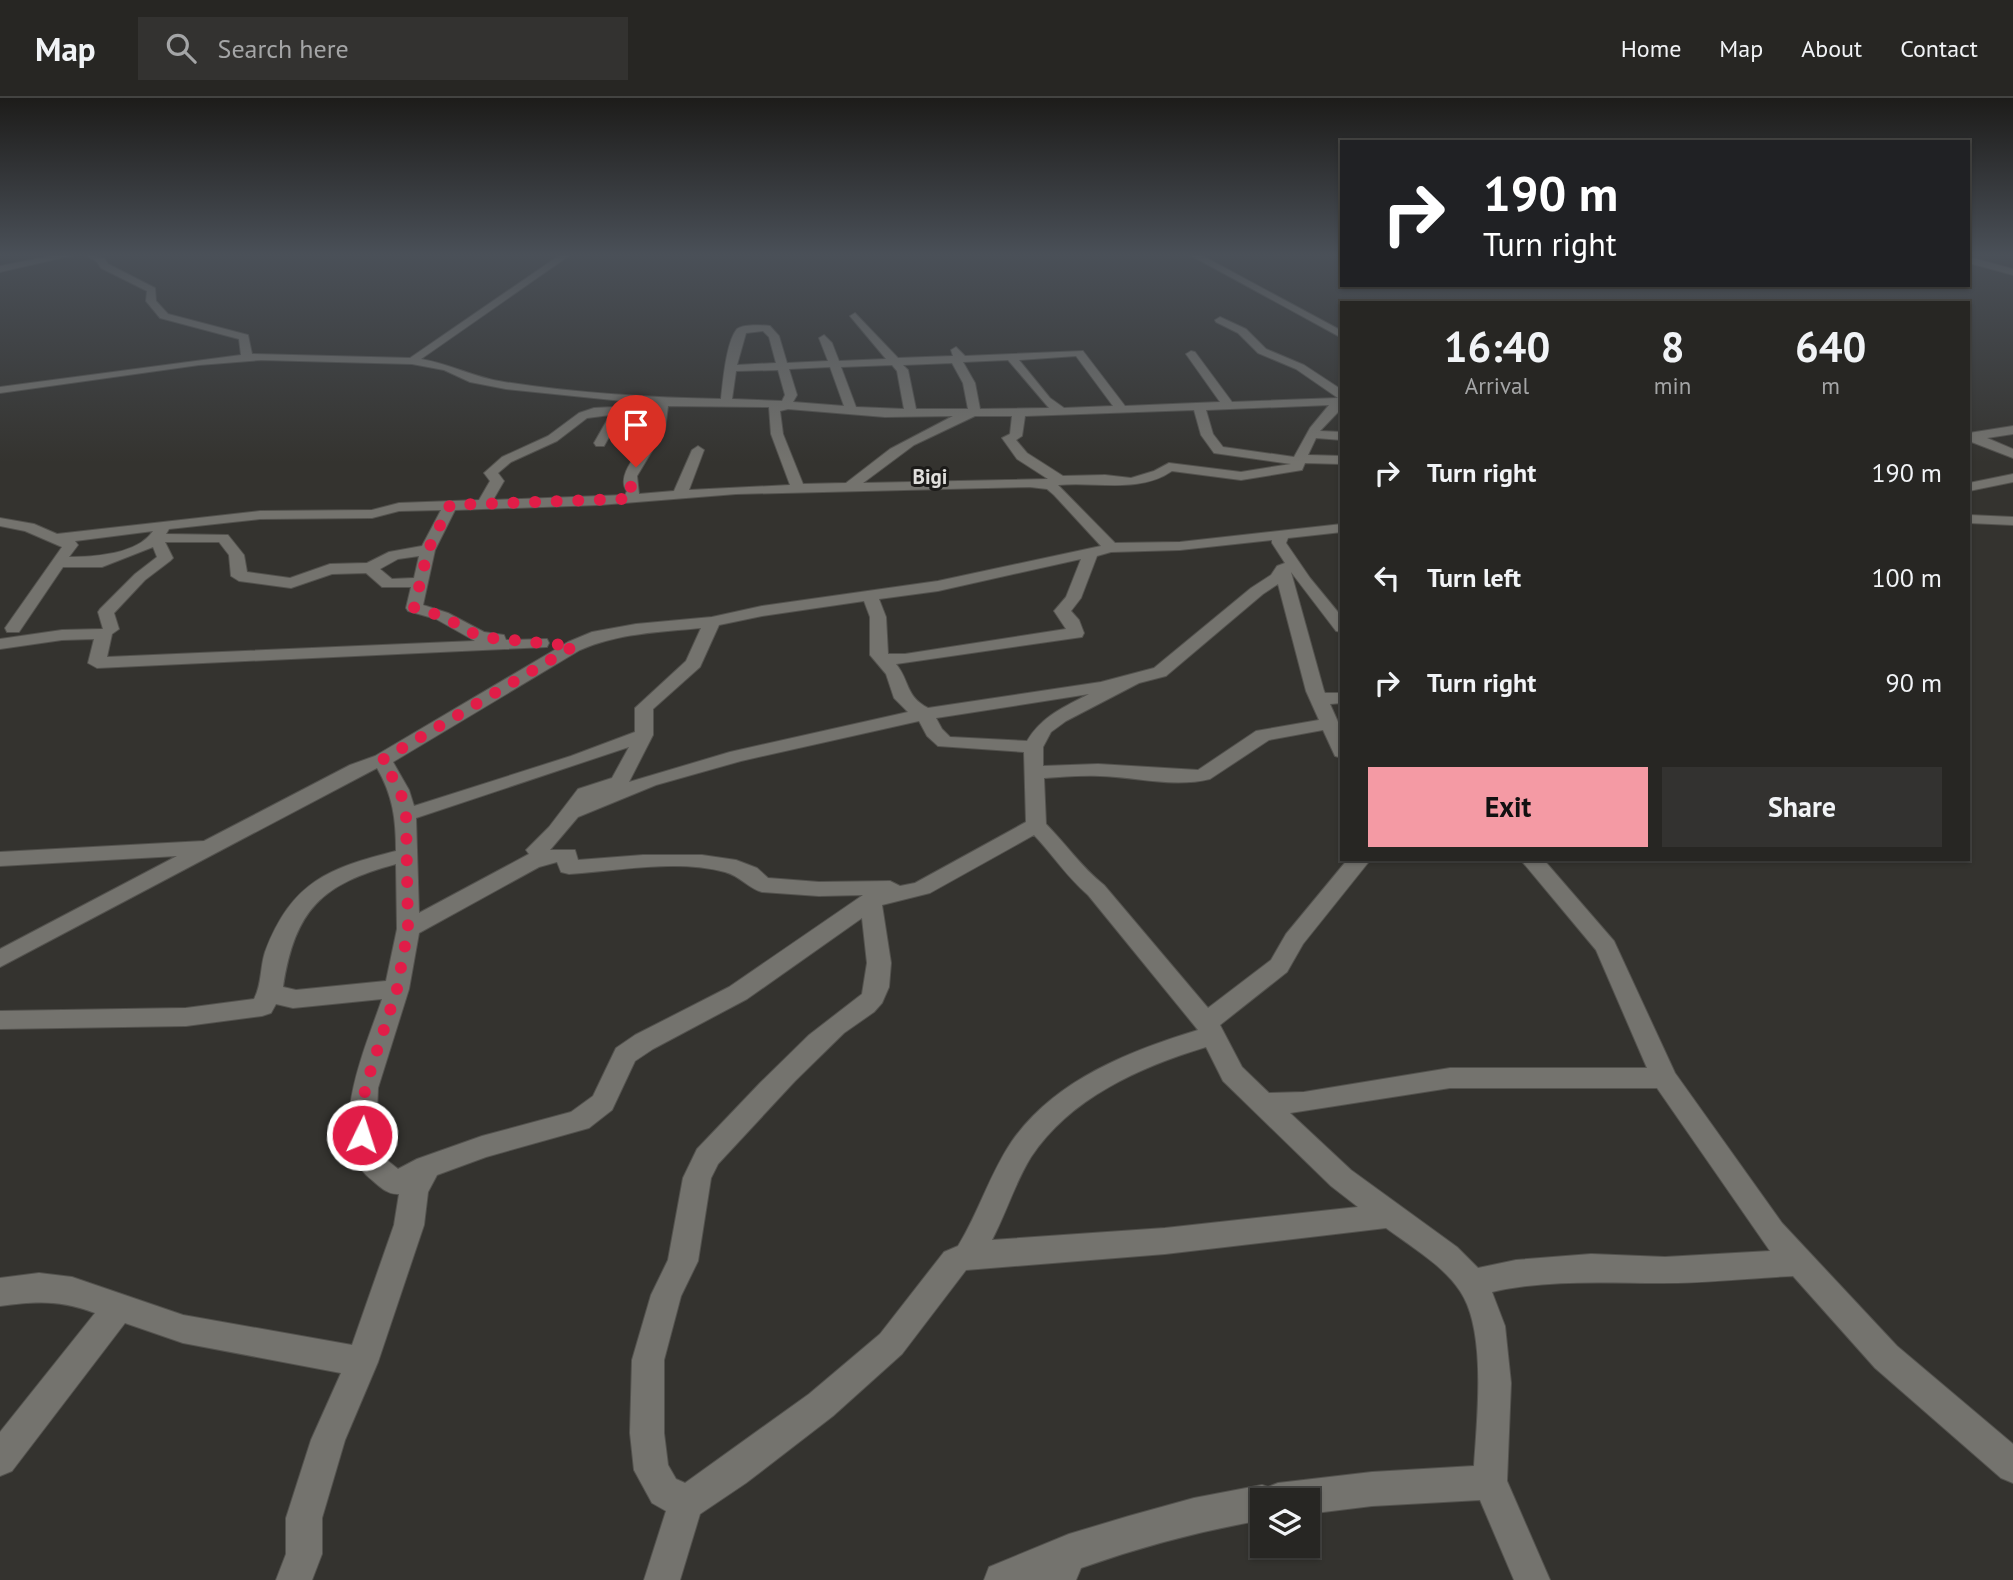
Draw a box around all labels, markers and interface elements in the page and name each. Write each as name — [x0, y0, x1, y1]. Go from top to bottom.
search box — [138, 17, 628, 80]
text: Map — [35, 27, 96, 70]
icon: search — [162, 29, 200, 67]
text: Search here — [218, 32, 349, 65]
text: Home — [1621, 33, 1681, 64]
text: Map — [1719, 33, 1763, 64]
text: About — [1801, 33, 1862, 64]
text: Contact — [1900, 33, 1978, 64]
text: 190 m — [1483, 161, 1618, 225]
icon: right — [1368, 168, 1459, 259]
text: Turn right — [1483, 223, 1617, 265]
text: 16:40 — [1444, 319, 1550, 374]
text: 8 — [1661, 319, 1684, 374]
text: 640 — [1795, 319, 1866, 374]
text: Arrival — [1465, 371, 1529, 400]
text: min — [1654, 371, 1691, 400]
text: m — [1821, 371, 1840, 400]
pin — [606, 395, 666, 467]
icon: arrive — [617, 406, 655, 444]
icon: right — [1368, 454, 1406, 492]
text: Turn right — [1427, 456, 1536, 489]
text: 190 m — [1871, 456, 1942, 489]
district label: Bigi — [913, 463, 947, 490]
icon: left — [1368, 559, 1406, 597]
text: Turn left — [1427, 561, 1521, 594]
text: 100 m — [1871, 561, 1942, 594]
icon: right — [1368, 664, 1406, 702]
text: Turn right — [1427, 666, 1536, 699]
text: 90 m — [1886, 666, 1942, 699]
button: Exit — [1368, 767, 1648, 847]
button: Share — [1662, 767, 1942, 847]
position arrow — [325, 1098, 399, 1172]
map controls — [1250, 1488, 1320, 1558]
button: layers — [1250, 1488, 1320, 1558]

